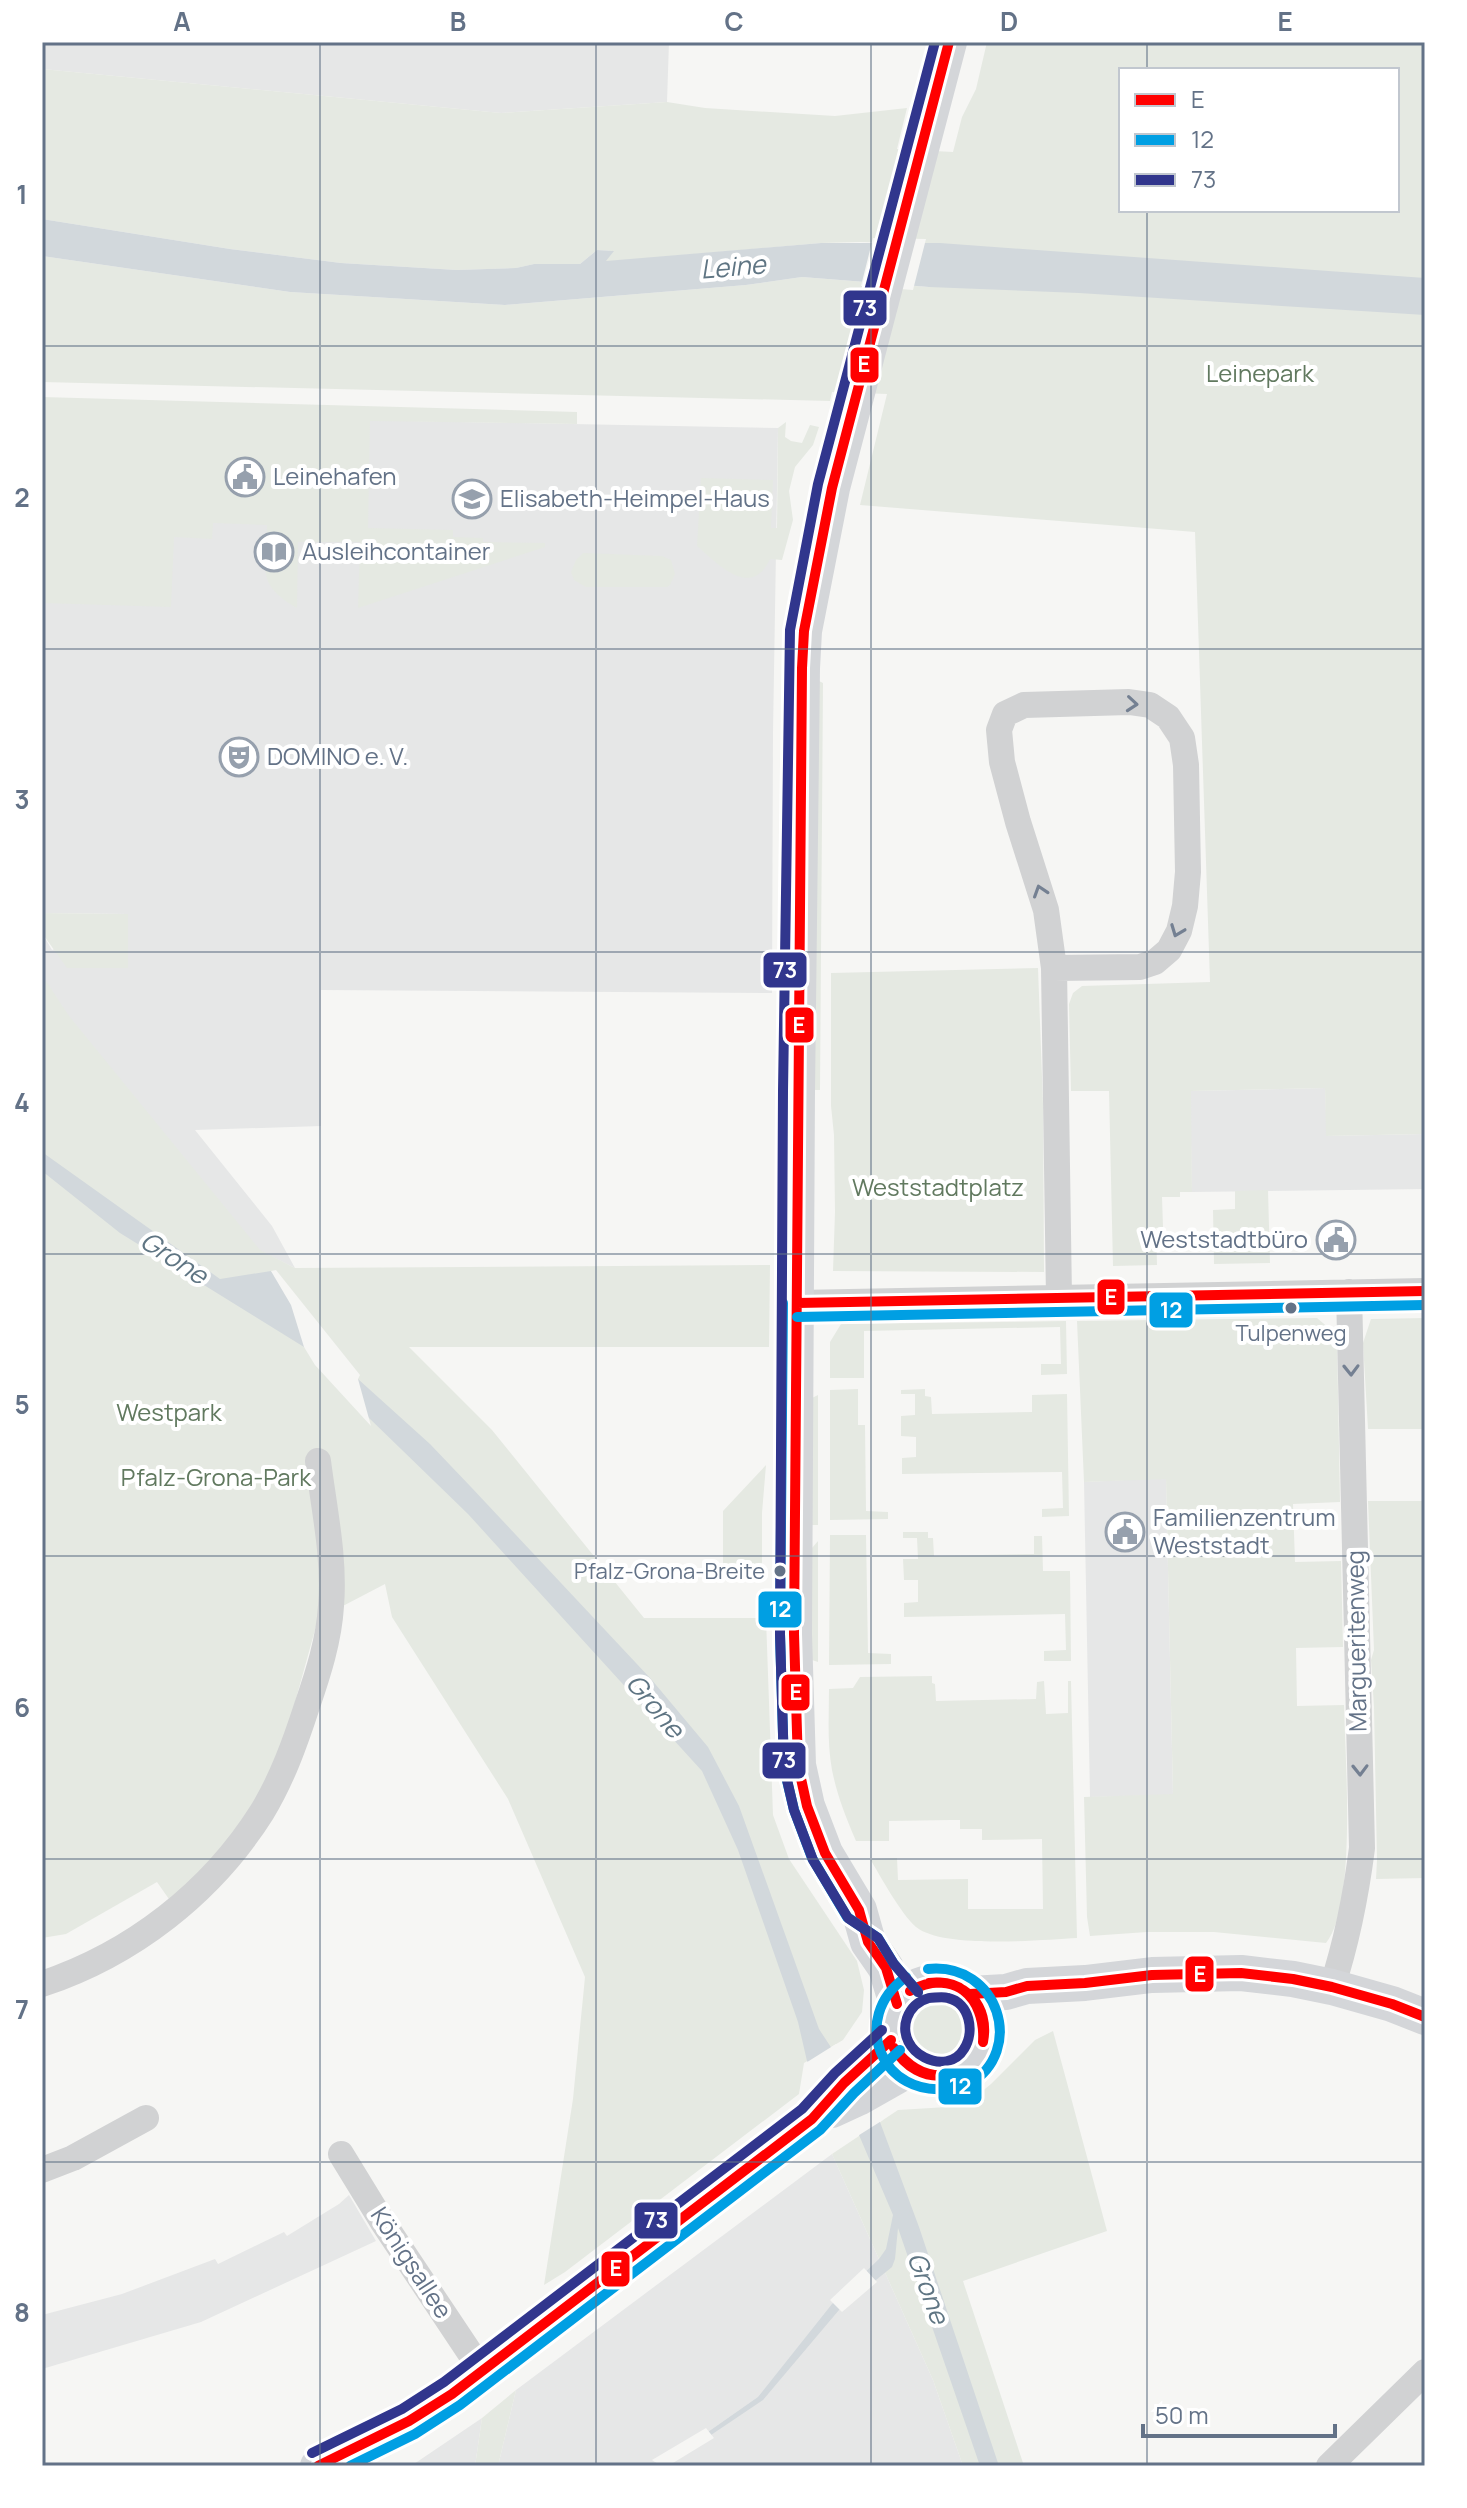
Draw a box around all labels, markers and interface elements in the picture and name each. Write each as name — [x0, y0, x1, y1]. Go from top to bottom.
text: A — [173, 3, 191, 39]
text: B — [450, 3, 466, 39]
text: C — [724, 3, 744, 39]
text: D — [1000, 3, 1018, 39]
text: E — [1277, 3, 1293, 39]
legend — [1119, 68, 1399, 212]
text: E — [1191, 82, 1205, 115]
text: 12 — [1191, 122, 1214, 155]
text: 73 — [1191, 162, 1216, 195]
text: 1 — [16, 176, 28, 212]
water label: Leine — [699, 245, 769, 287]
line badge: 73 — [842, 289, 888, 327]
text: 73 — [853, 293, 877, 323]
line badge: E — [849, 346, 880, 384]
text: E — [858, 349, 870, 379]
park label: Leinepark — [1206, 356, 1315, 389]
public building icon: Leinehafen — [224, 456, 266, 498]
place label: Leinehafen — [273, 459, 397, 492]
school or university icon: Elisabeth-Heimpel-Haus — [451, 478, 493, 520]
text: 2 — [14, 479, 30, 515]
place label: Elisabeth-Heimpel-Haus — [500, 481, 770, 514]
library icon: Ausleihcontainer — [253, 531, 295, 573]
place label: Ausleihcontainer — [302, 534, 491, 567]
one-way arrow — [1126, 695, 1139, 712]
theatre icon: DOMINO e. V. — [218, 736, 260, 778]
place label: DOMINO e. V. — [267, 739, 408, 772]
text: 3 — [14, 781, 30, 817]
one-way arrow — [1034, 885, 1050, 899]
one-way arrow — [1170, 923, 1187, 937]
line badge: 73 — [762, 951, 808, 989]
text: 73 — [773, 955, 797, 985]
line badge: E — [784, 1006, 815, 1044]
text: E — [793, 1010, 805, 1040]
text: 4 — [14, 1084, 30, 1120]
park label: Weststadtplatz — [852, 1170, 1024, 1203]
public building icon: Weststadtbüro — [1315, 1219, 1357, 1261]
water label: Grone — [134, 1222, 217, 1293]
place label: Weststadtbüro — [1140, 1222, 1308, 1255]
line badge: E — [1096, 1278, 1126, 1316]
text: E — [1105, 1282, 1117, 1312]
line badge: 12 — [1148, 1291, 1194, 1329]
text: 12 — [1160, 1295, 1182, 1325]
marker: Tulpenweg — [1283, 1300, 1299, 1316]
place label: Tulpenweg — [1235, 1318, 1347, 1348]
one-way arrow — [1342, 1364, 1359, 1377]
text: 5 — [14, 1386, 30, 1422]
park label: Westpark — [116, 1395, 223, 1428]
park label: Pfalz-Grona-Park — [121, 1460, 312, 1493]
place label: Familienzentrum Weststadt — [1153, 1500, 1336, 1561]
public building icon: Familienzentrum Weststadt — [1104, 1511, 1146, 1553]
street label: Margueritenweg — [1337, 1550, 1374, 1732]
place label: Pfalz-Grona-Breite — [574, 1556, 765, 1586]
marker: Pfalz-Grona-Breite — [772, 1563, 788, 1579]
line badge: 12 — [757, 1590, 803, 1629]
text: 12 — [769, 1594, 791, 1624]
water label: Grone — [618, 1666, 694, 1746]
line badge: E — [780, 1673, 811, 1712]
text: E — [790, 1677, 802, 1707]
text: 6 — [14, 1689, 30, 1725]
line badge: 73 — [761, 1741, 807, 1780]
text: 73 — [772, 1745, 796, 1775]
one-way arrow — [1351, 1764, 1369, 1777]
line badge: E — [1184, 1955, 1215, 1993]
text: E — [1194, 1959, 1206, 1989]
text: 7 — [15, 1991, 29, 2027]
line badge: 12 — [937, 2067, 983, 2106]
text: 12 — [949, 2071, 971, 2101]
street label: Königsallee — [364, 2200, 461, 2324]
line badge: 73 — [633, 2201, 679, 2240]
text: 73 — [644, 2205, 668, 2235]
water label: Grone — [899, 2247, 959, 2330]
line badge: E — [600, 2250, 631, 2288]
text: E — [610, 2253, 622, 2283]
text: 8 — [14, 2294, 30, 2330]
scale bar — [1143, 2388, 1335, 2438]
text: 50 m — [1155, 2398, 1209, 2431]

